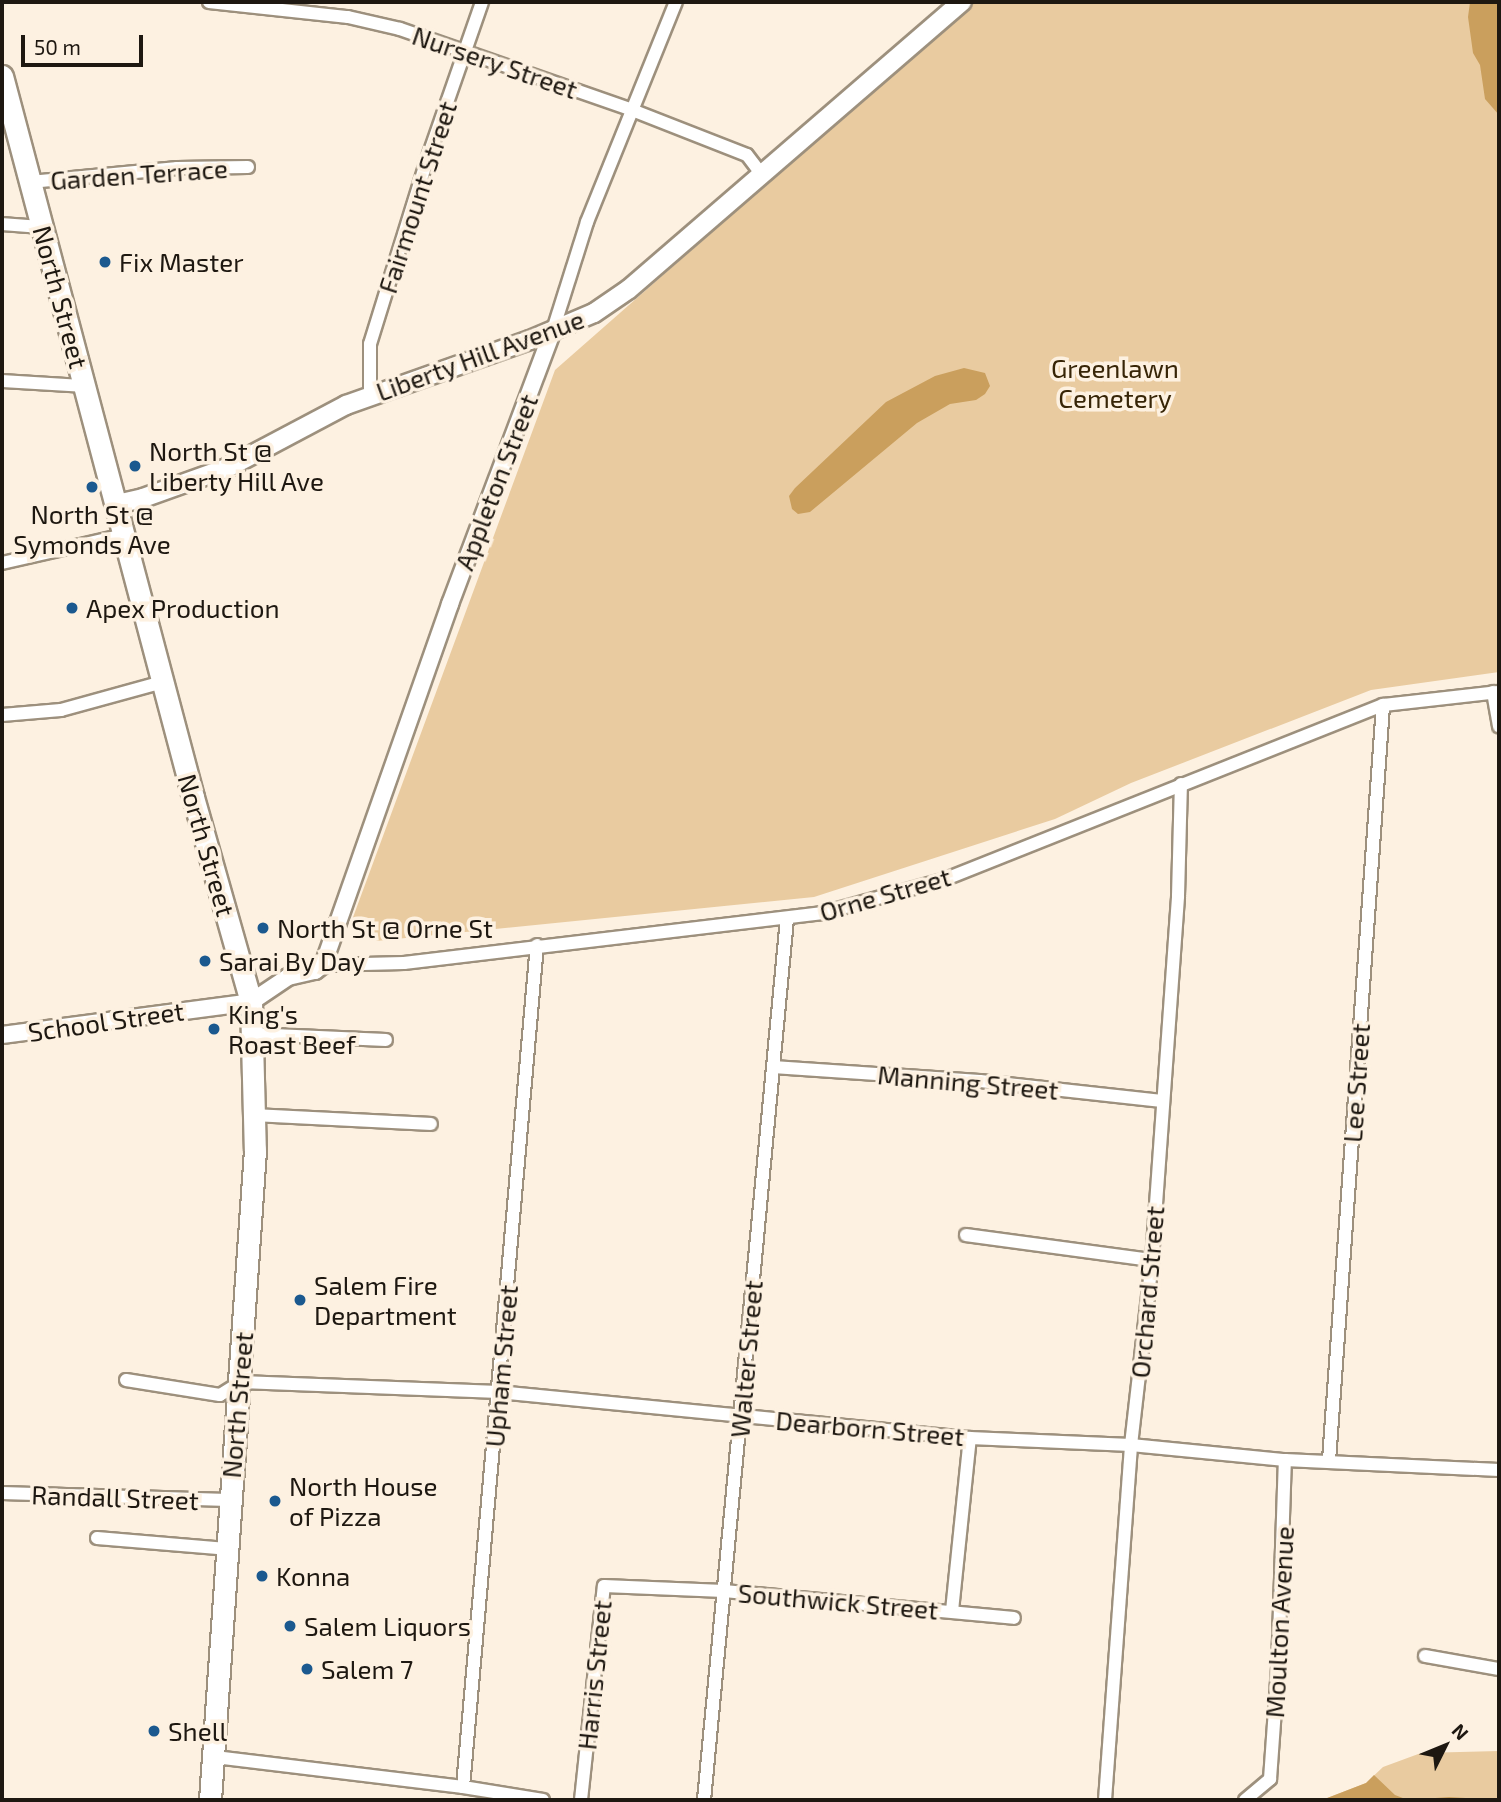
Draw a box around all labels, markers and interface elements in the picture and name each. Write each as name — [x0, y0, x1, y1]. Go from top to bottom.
street label: Nursery Street — [408, 19, 582, 105]
scale bar — [24, 21, 147, 65]
text: 50 m — [34, 34, 81, 59]
street label: Fairmount Street — [371, 97, 463, 297]
street label: Garden Terrace — [49, 152, 229, 196]
street label: North Street — [27, 222, 95, 372]
place label: Fix Master — [119, 246, 244, 278]
marker: Fix Master — [97, 254, 113, 270]
street label: Liberty Hill Avenue — [371, 303, 589, 407]
park label: Greenlawn Cemetery — [1051, 352, 1179, 414]
street label: Appleton Street — [448, 390, 544, 574]
place label: North St @ Liberty Hill Ave — [149, 435, 326, 496]
marker: North St @ Liberty Hill Ave — [127, 458, 143, 474]
marker: North St @ Symonds Ave — [84, 479, 100, 495]
place label: North St @ Symonds Ave — [13, 498, 171, 560]
place label: Apex Production — [86, 592, 280, 624]
marker: Apex Production — [64, 600, 80, 616]
street label: North Street — [172, 770, 242, 920]
street label: Orne Street — [816, 860, 954, 928]
place label: North St @ Orne St — [277, 912, 493, 944]
marker: North St @ Orne St — [255, 920, 271, 936]
place label: Sarai By Day — [219, 945, 366, 977]
marker: Sarai By Day — [197, 953, 213, 969]
street label: School Street — [26, 995, 186, 1047]
place label: King's Roast Beef — [228, 998, 356, 1060]
marker: King's Roast Beef — [206, 1021, 222, 1037]
street label: Lee Street — [1336, 1022, 1376, 1144]
street label: Manning Street — [876, 1059, 1060, 1105]
street label: Orchard Street — [1124, 1205, 1170, 1379]
place label: Salem Fire Department — [314, 1269, 457, 1330]
street label: Walter Street — [724, 1279, 768, 1439]
street label: Upham Street — [478, 1284, 524, 1448]
marker: Salem Fire Department — [292, 1292, 308, 1308]
street label: North Street — [215, 1331, 259, 1479]
street label: Dearborn Street — [774, 1404, 966, 1452]
place label: North House of Pizza — [289, 1470, 437, 1532]
street label: Randall Street — [30, 1478, 200, 1516]
marker: North House of Pizza — [267, 1493, 283, 1509]
street label: Moulton Avenue — [1258, 1525, 1300, 1719]
place label: Konna — [276, 1560, 350, 1592]
marker: Konna — [254, 1568, 270, 1584]
street label: Southwick Street — [736, 1577, 940, 1625]
street label: Harris Street — [571, 1599, 617, 1751]
place label: Salem Liquors — [304, 1610, 471, 1642]
marker: Salem Liquors — [282, 1618, 298, 1634]
place label: Salem 7 — [321, 1653, 413, 1685]
marker: Salem 7 — [299, 1661, 315, 1677]
north arrow — [1410, 1711, 1480, 1781]
place label: Shell — [168, 1715, 227, 1747]
text: N — [1448, 1718, 1474, 1744]
marker: Shell — [146, 1723, 162, 1739]

